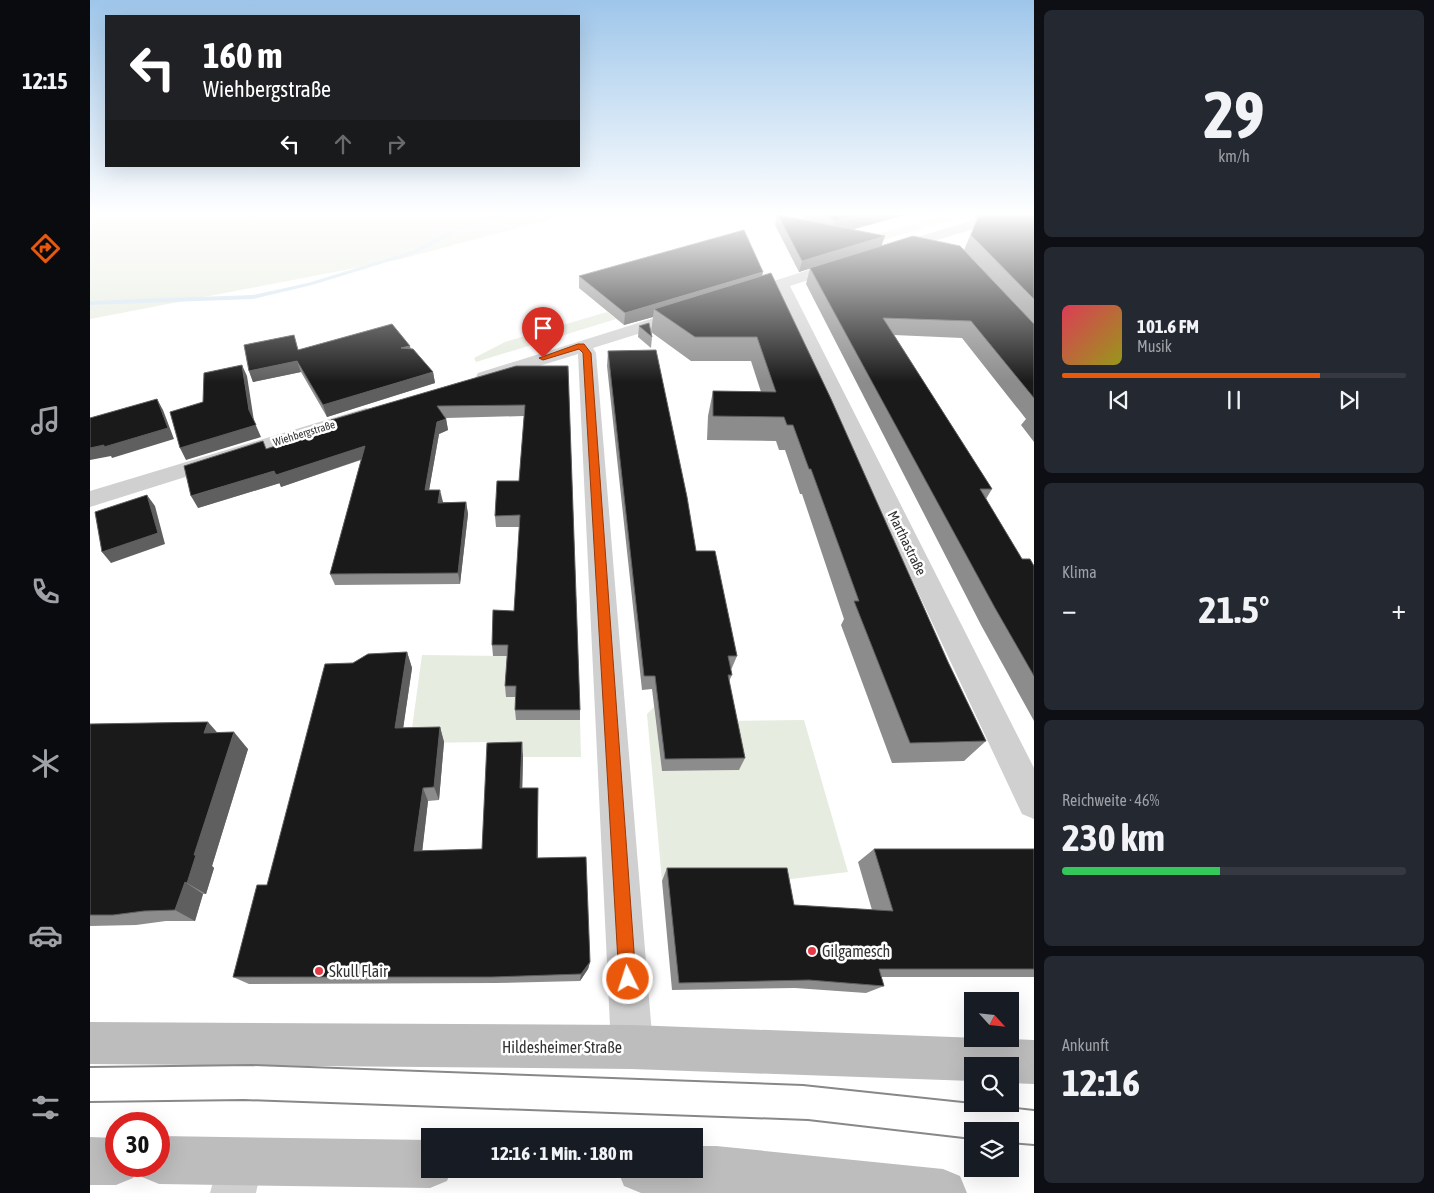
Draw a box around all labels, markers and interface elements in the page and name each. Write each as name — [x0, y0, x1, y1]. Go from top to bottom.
icon: left — [120, 35, 185, 100]
text: 160 m — [203, 35, 282, 75]
text: 12:15 — [22, 68, 68, 94]
text: Wiehbergstraße — [203, 76, 331, 102]
text: 29 — [1203, 77, 1265, 152]
icon: left — [276, 130, 304, 158]
icon: ahead — [329, 130, 357, 158]
icon: right — [382, 130, 410, 158]
text: km/h — [1218, 147, 1250, 165]
icon: directions — [28, 231, 63, 266]
pin — [522, 307, 564, 358]
icon: arrive — [529, 314, 557, 342]
text: 101.6 FM — [1137, 315, 1199, 337]
text: Musik — [1137, 337, 1172, 355]
icon: previous — [1105, 386, 1133, 414]
icon: pause — [1220, 386, 1248, 414]
icon: next — [1335, 386, 1363, 414]
icon: music — [28, 403, 63, 438]
street label: Wiehbergstraße — [272, 418, 336, 448]
street label: Marthastraße — [885, 508, 929, 578]
text: Klima — [1062, 563, 1097, 581]
icon: phone — [28, 574, 63, 609]
text: 21.5° — [1199, 588, 1269, 631]
text: − — [1062, 593, 1077, 625]
text: + — [1391, 593, 1406, 625]
icon: climate — [28, 746, 63, 781]
text: Reichweite · 46% — [1062, 791, 1159, 809]
text: 230 km — [1062, 816, 1165, 859]
icon: car — [28, 918, 63, 953]
place label: Gilgamesch — [822, 942, 890, 961]
marker: Gilgamesch — [806, 945, 818, 957]
position arrow — [601, 952, 653, 1004]
place label: Skull Flair — [329, 962, 388, 980]
marker: Skull Flair — [313, 965, 325, 977]
north arrow — [964, 992, 1019, 1048]
map controls — [964, 992, 1019, 1177]
text: Ankunft — [1062, 1036, 1109, 1054]
street label: Hildesheimer Straße — [502, 1038, 622, 1056]
button: search — [964, 1057, 1019, 1112]
text: 12:16 — [1062, 1061, 1140, 1104]
icon: filters — [28, 1090, 63, 1125]
speed limit sign: 30 — [105, 1112, 170, 1177]
button: layers — [964, 1122, 1019, 1177]
text: 12:16 · 1 Min. · 180 m — [491, 1142, 633, 1164]

